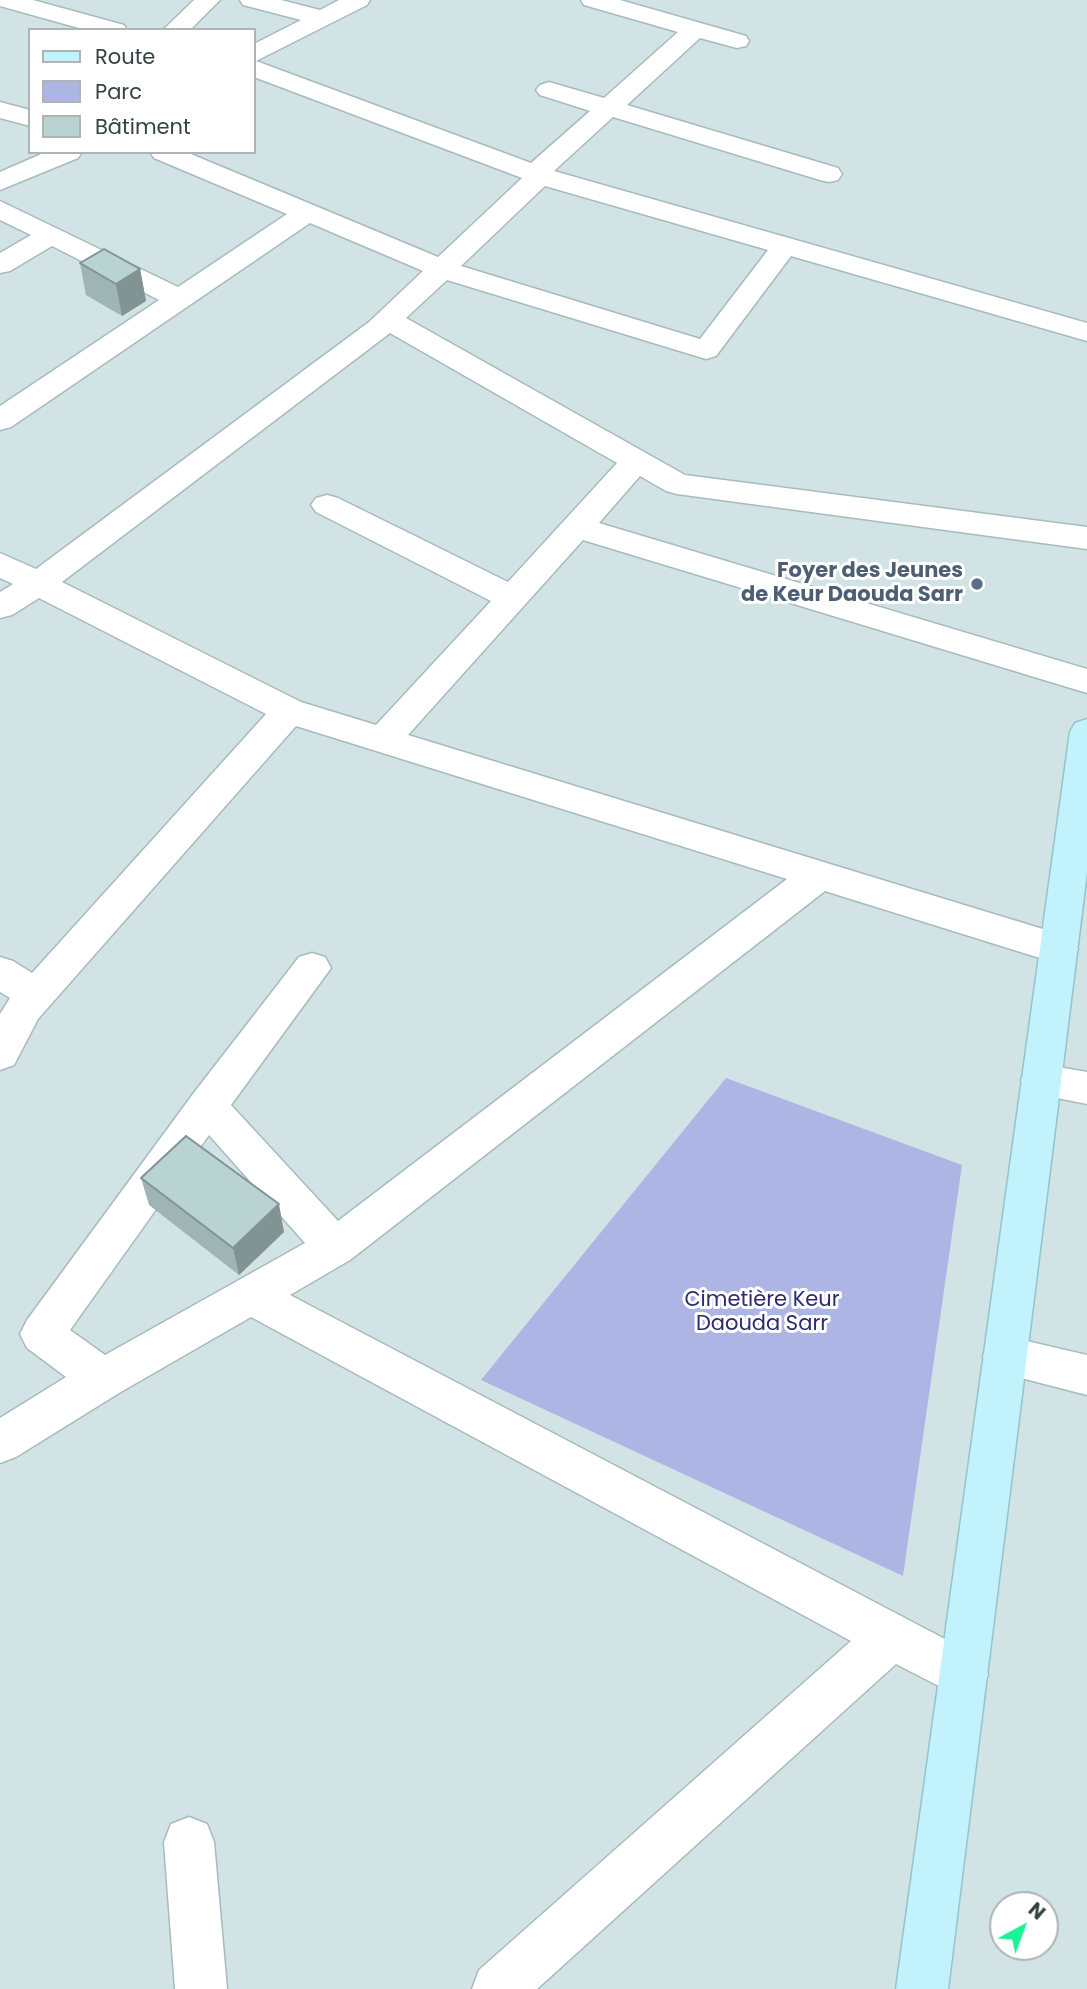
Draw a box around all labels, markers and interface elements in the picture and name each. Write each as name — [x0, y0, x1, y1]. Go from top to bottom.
legend — [28, 28, 256, 154]
text: Route — [95, 42, 155, 71]
text: Parc — [95, 77, 142, 106]
text: Bâtiment — [95, 112, 191, 141]
place label: Foyer des Jeunes de Keur Daouda Sarr — [741, 559, 963, 609]
marker: Foyer des Jeunes de Keur Daouda Sarr — [969, 576, 985, 592]
park label: Cimetière Keur Daouda Sarr — [684, 1288, 840, 1338]
north arrow — [989, 1891, 1059, 1961]
text: N — [1023, 1896, 1051, 1926]

